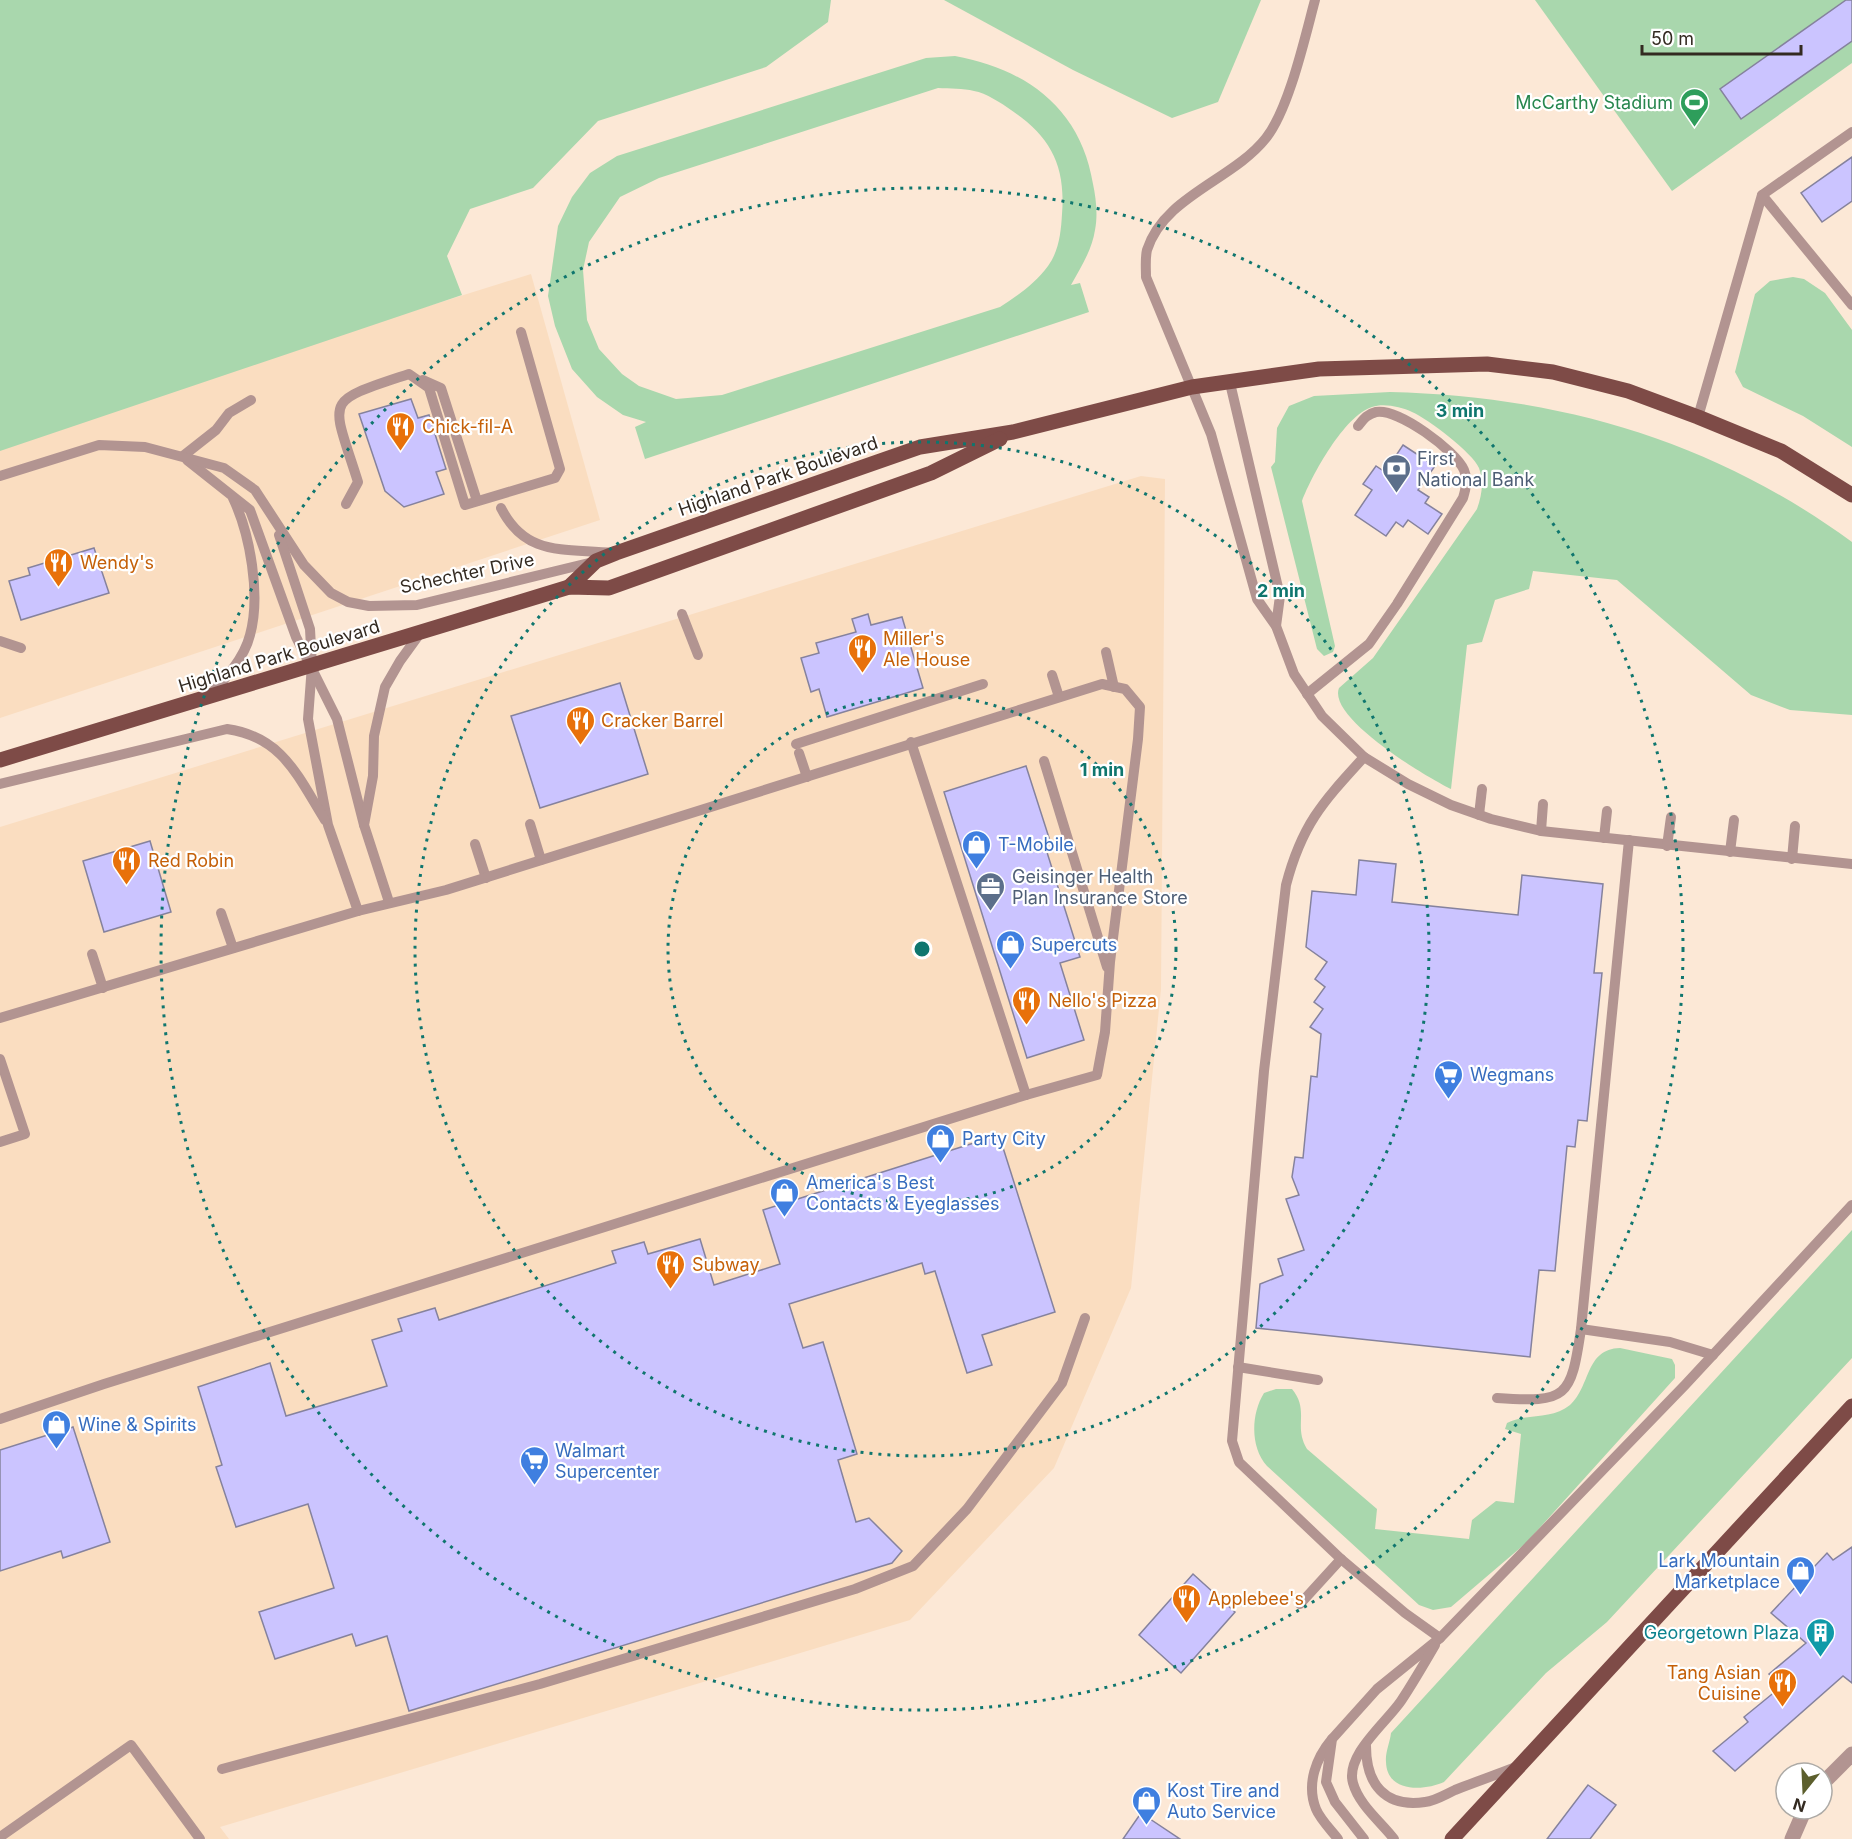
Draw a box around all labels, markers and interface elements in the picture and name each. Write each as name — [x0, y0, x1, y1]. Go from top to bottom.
scale bar — [1642, 18, 1801, 56]
text: 50 m — [1651, 28, 1694, 49]
sports icon: McCarthy Stadium — [1678, 86, 1710, 128]
place label: McCarthy Stadium — [1515, 92, 1673, 113]
text: 3 min — [1436, 400, 1484, 421]
restaurant icon: Chick-fil-A — [385, 410, 417, 452]
place label: Chick-fil-A — [422, 416, 513, 437]
street label: Highland Park Boulevard — [676, 432, 880, 520]
place label: First National Bank — [1417, 448, 1534, 490]
bank icon: First National Bank — [1380, 452, 1412, 494]
restaurant icon: Wendy's — [43, 546, 75, 588]
street label: Schechter Drive — [398, 549, 536, 597]
place label: Wendy's — [80, 552, 154, 573]
text: 2 min — [1257, 580, 1305, 601]
street label: Highland Park Boulevard — [176, 615, 382, 697]
place label: Miller's Ale House — [883, 628, 970, 670]
restaurant icon: Miller's Ale House — [846, 632, 878, 674]
restaurant icon: Cracker Barrel — [564, 704, 596, 746]
place label: Cracker Barrel — [601, 710, 723, 731]
text: 1 min — [1080, 759, 1124, 780]
shop icon: T-Mobile — [961, 828, 993, 870]
place label: T-Mobile — [998, 834, 1074, 855]
restaurant icon: Red Robin — [111, 844, 143, 886]
place label: Red Robin — [148, 850, 234, 871]
place label: Geisinger Health Plan Insurance Store — [1012, 866, 1188, 908]
office icon: Geisinger Health Plan Insurance Store — [975, 870, 1007, 912]
shop icon: Supercuts — [994, 928, 1026, 970]
place label: Supercuts — [1031, 934, 1117, 955]
centre of rings — [912, 939, 932, 959]
restaurant icon: Nello's Pizza — [1011, 984, 1043, 1026]
place label: Nello's Pizza — [1048, 990, 1157, 1011]
supermarket icon: Wegmans — [1433, 1058, 1465, 1100]
place label: Wegmans — [1470, 1064, 1554, 1085]
shop icon: Party City — [925, 1122, 957, 1164]
place label: Party City — [962, 1128, 1046, 1149]
place label: America's Best Contacts & Eyeglasses — [806, 1172, 999, 1214]
shop icon: America's Best Contacts & Eyeglasses — [769, 1176, 801, 1218]
restaurant icon: Subway — [655, 1248, 687, 1290]
place label: Subway — [692, 1254, 760, 1275]
shop icon: Wine & Spirits — [41, 1408, 73, 1450]
place label: Wine & Spirits — [78, 1414, 197, 1435]
place label: Walmart Supercenter — [555, 1440, 660, 1482]
supermarket icon: Walmart Supercenter — [518, 1444, 550, 1486]
place label: Lark Mountain Marketplace — [1658, 1550, 1780, 1592]
shop icon: Lark Mountain Marketplace — [1785, 1554, 1817, 1596]
restaurant icon: Applebee's — [1171, 1582, 1203, 1624]
place label: Applebee's — [1208, 1588, 1304, 1609]
building icon: Georgetown Plaza — [1804, 1616, 1836, 1658]
place label: Georgetown Plaza — [1644, 1622, 1799, 1643]
place label: Tang Asian Cuisine — [1667, 1662, 1761, 1704]
restaurant icon: Tang Asian Cuisine — [1766, 1666, 1798, 1708]
north arrow — [1774, 1761, 1834, 1821]
place label: Kost Tire and Auto Service — [1167, 1780, 1279, 1822]
shop icon: Kost Tire and Auto Service — [1130, 1784, 1162, 1826]
text: N — [1790, 1794, 1808, 1817]

